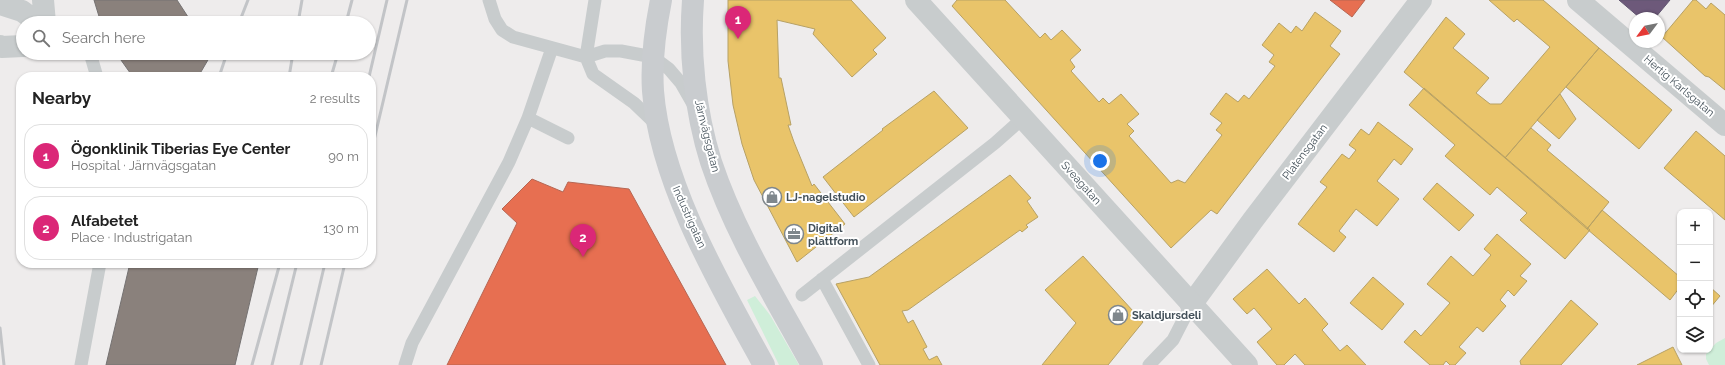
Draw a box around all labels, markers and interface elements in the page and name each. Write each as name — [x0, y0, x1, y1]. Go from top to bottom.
pin: 1 — [725, 6, 751, 39]
north arrow — [1629, 12, 1665, 48]
search box — [16, 16, 376, 60]
icon: search — [30, 27, 52, 49]
text: Search here — [62, 29, 145, 47]
street label: Hertig Karlsgatan — [1641, 53, 1717, 119]
text: Nearby — [32, 88, 91, 108]
text: 2 results — [310, 91, 360, 106]
street label: Järnvägsgatan — [692, 99, 722, 173]
street label: Platensgatan — [1280, 122, 1330, 182]
text: Ögonklinik Tiberias Eye Center — [71, 140, 290, 158]
text: 1 — [43, 149, 49, 164]
text: 90 m — [328, 149, 359, 164]
your location — [1090, 151, 1110, 171]
text: Hospital · Järnvägsgatan — [71, 158, 216, 173]
street label: Sveagatan — [1058, 159, 1104, 207]
street label: Industrigatan — [670, 184, 708, 250]
shop icon: LJ-nagelstudio — [761, 186, 783, 208]
place label: LJ-nagelstudio — [786, 191, 866, 204]
map controls — [1677, 209, 1713, 353]
button: + — [1677, 209, 1713, 245]
text: Alfabetet — [71, 212, 139, 230]
text: 2 — [42, 221, 50, 236]
text: 130 m — [323, 221, 359, 236]
place label: Digital plattform — [808, 222, 858, 248]
office icon: Digital plattform — [783, 223, 805, 245]
pin: 2 — [570, 224, 596, 257]
text: Place · Industrigatan — [71, 230, 192, 245]
button: − — [1677, 245, 1713, 281]
button: locate — [1677, 281, 1713, 317]
shop icon: Skaldjursdeli — [1107, 304, 1129, 326]
place label: Skaldjursdeli — [1132, 309, 1201, 322]
button: layers — [1677, 317, 1713, 353]

